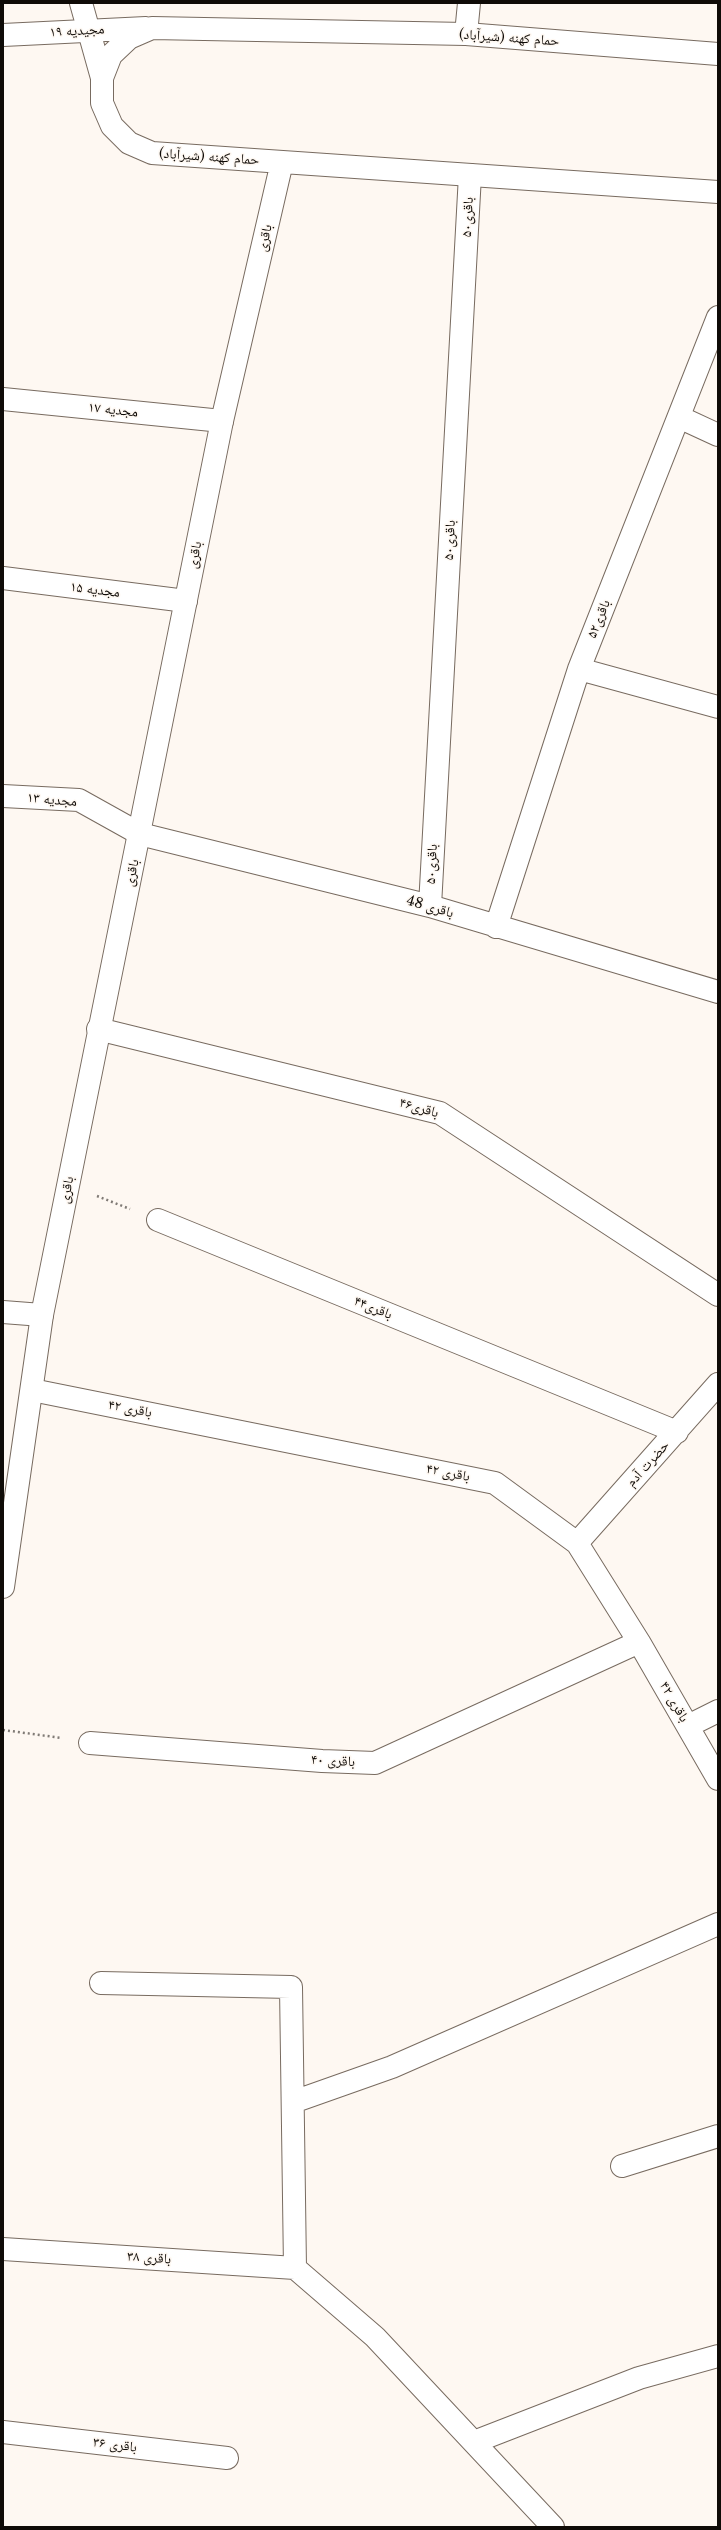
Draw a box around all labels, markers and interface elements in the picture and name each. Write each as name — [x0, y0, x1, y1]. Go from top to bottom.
street label: مجیدیه ۱۹ — [49, 21, 105, 41]
street label: حمام کهنه (شیرآباد) — [458, 26, 560, 50]
street label: حمام کهنه (شیرآباد) — [158, 145, 260, 169]
street label: باقری۵۰ — [459, 197, 477, 237]
street label: باقری — [254, 223, 276, 253]
street label: مجدیه ۱۷ — [87, 399, 139, 421]
street label: باقری۵۰ — [441, 520, 459, 560]
street label: باقری — [184, 540, 206, 570]
street label: مجدیه ۱۵ — [69, 579, 121, 601]
street label: باقری۵۲ — [584, 597, 614, 641]
street label: مجدیه ۱۳ — [26, 789, 78, 811]
street label: باقری۵۰ — [423, 844, 441, 884]
street label: باقری — [121, 858, 143, 888]
street label: باقری 48 — [404, 892, 456, 922]
street label: باقری۴۶ — [397, 1094, 441, 1122]
street label: باقری — [56, 1175, 78, 1205]
street label: باقری۴۴ — [351, 1293, 395, 1323]
street label: باقری ۴۲ — [107, 1397, 153, 1421]
street label: حضرت آدم — [623, 1437, 673, 1491]
street label: باقری ۴۲ — [425, 1461, 471, 1485]
street label: باقری ۴۲ — [656, 1679, 692, 1725]
street label: باقری ۴۰ — [311, 1751, 355, 1771]
street label: باقری ۳۸ — [126, 2248, 172, 2268]
street label: باقری ۳۶ — [92, 2434, 138, 2456]

